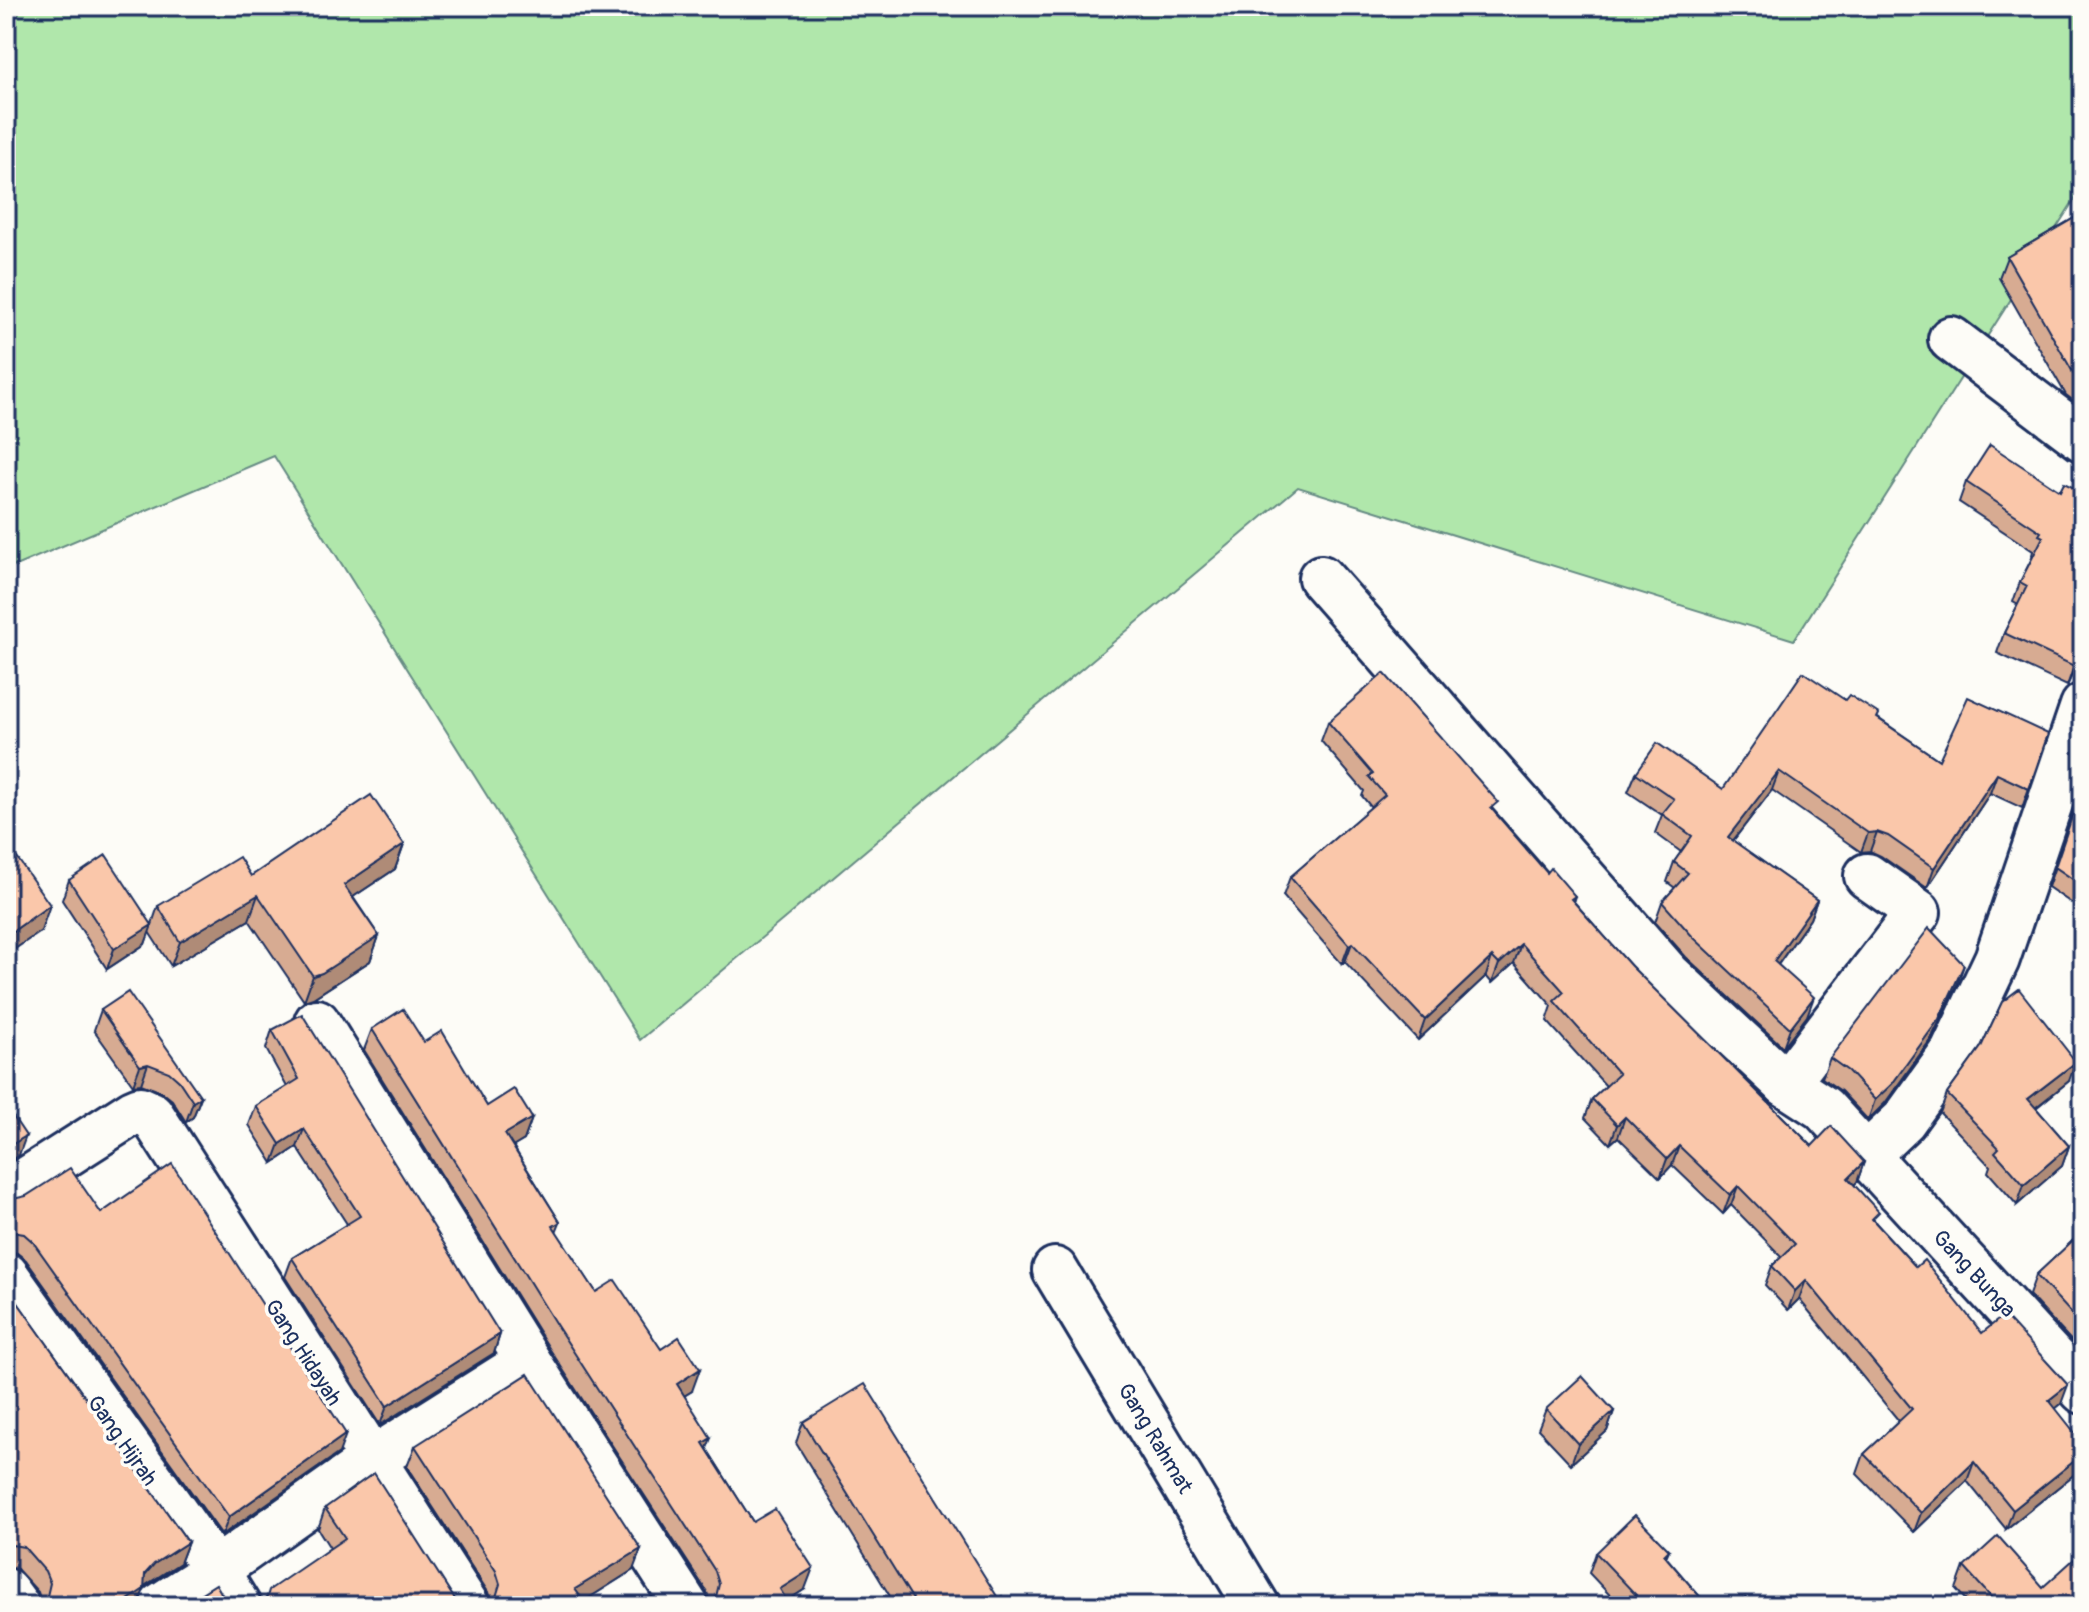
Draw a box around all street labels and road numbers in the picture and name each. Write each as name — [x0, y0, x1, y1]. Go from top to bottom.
street label: Gang Bunga — [1927, 1224, 2022, 1323]
street label: Gang Hidayah — [258, 1294, 348, 1411]
street label: Gang Rahmat — [1111, 1378, 1199, 1499]
street label: Gang Hijrah — [81, 1390, 164, 1491]

